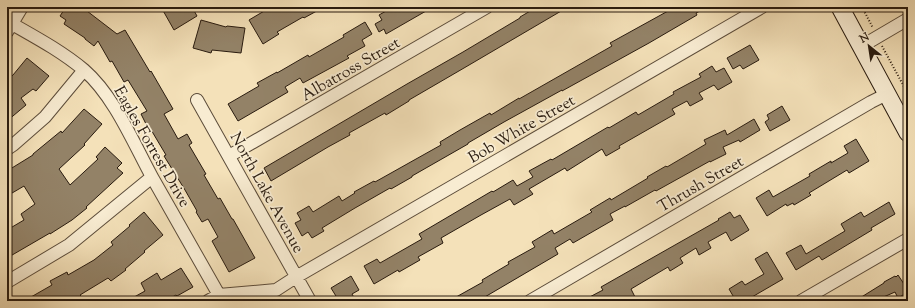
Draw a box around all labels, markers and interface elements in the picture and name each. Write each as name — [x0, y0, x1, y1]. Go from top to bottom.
north arrow — [849, 26, 889, 66]
text: N — [856, 29, 872, 48]
street label: Albatross Street — [297, 32, 406, 108]
street label: Eagles Forrest Drive — [107, 82, 195, 212]
street label: Bob White Street — [464, 90, 580, 170]
street label: North Lake Avenue — [223, 128, 309, 258]
street label: Thrush Street — [654, 151, 749, 219]

